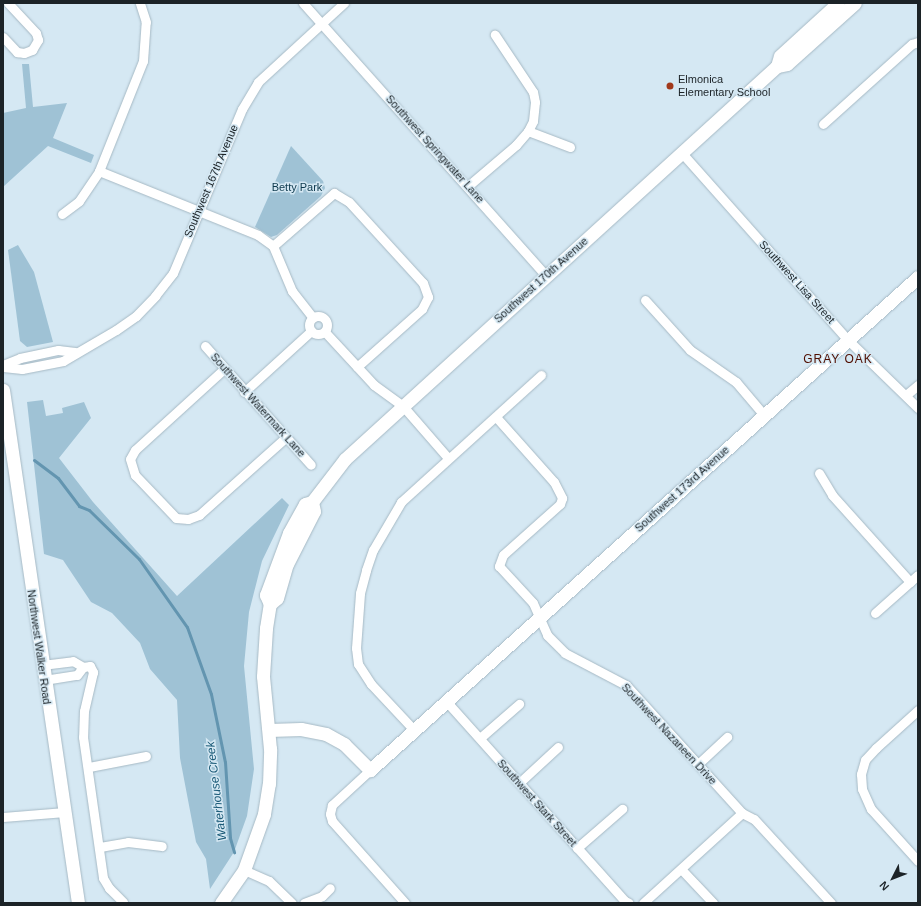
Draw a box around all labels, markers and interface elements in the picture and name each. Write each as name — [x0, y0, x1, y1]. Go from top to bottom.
place label: Elmonica Elementary School — [678, 73, 770, 99]
marker: Elmonica Elementary School — [665, 81, 675, 91]
street label: Southwest Springwater Lane — [383, 92, 487, 206]
street label: Southwest 167th Avenue — [181, 122, 241, 240]
park label: Betty Park — [272, 180, 322, 194]
street label: Southwest 170th Avenue — [491, 234, 591, 326]
street label: Southwest Lisa Street — [756, 238, 838, 326]
street label: Southwest Watermark Lane — [208, 350, 308, 460]
district label: GRAY OAK — [803, 353, 873, 367]
street label: Southwest 173rd Avenue — [632, 443, 732, 535]
street label: Northwest Walker Road — [24, 589, 54, 705]
street label: Southwest Nazaneen Drive — [619, 681, 719, 787]
water label: Waterhouse Creek — [204, 741, 230, 841]
street label: Southwest Stark Street — [494, 757, 580, 849]
north arrow — [873, 858, 913, 898]
text: N — [877, 879, 891, 893]

